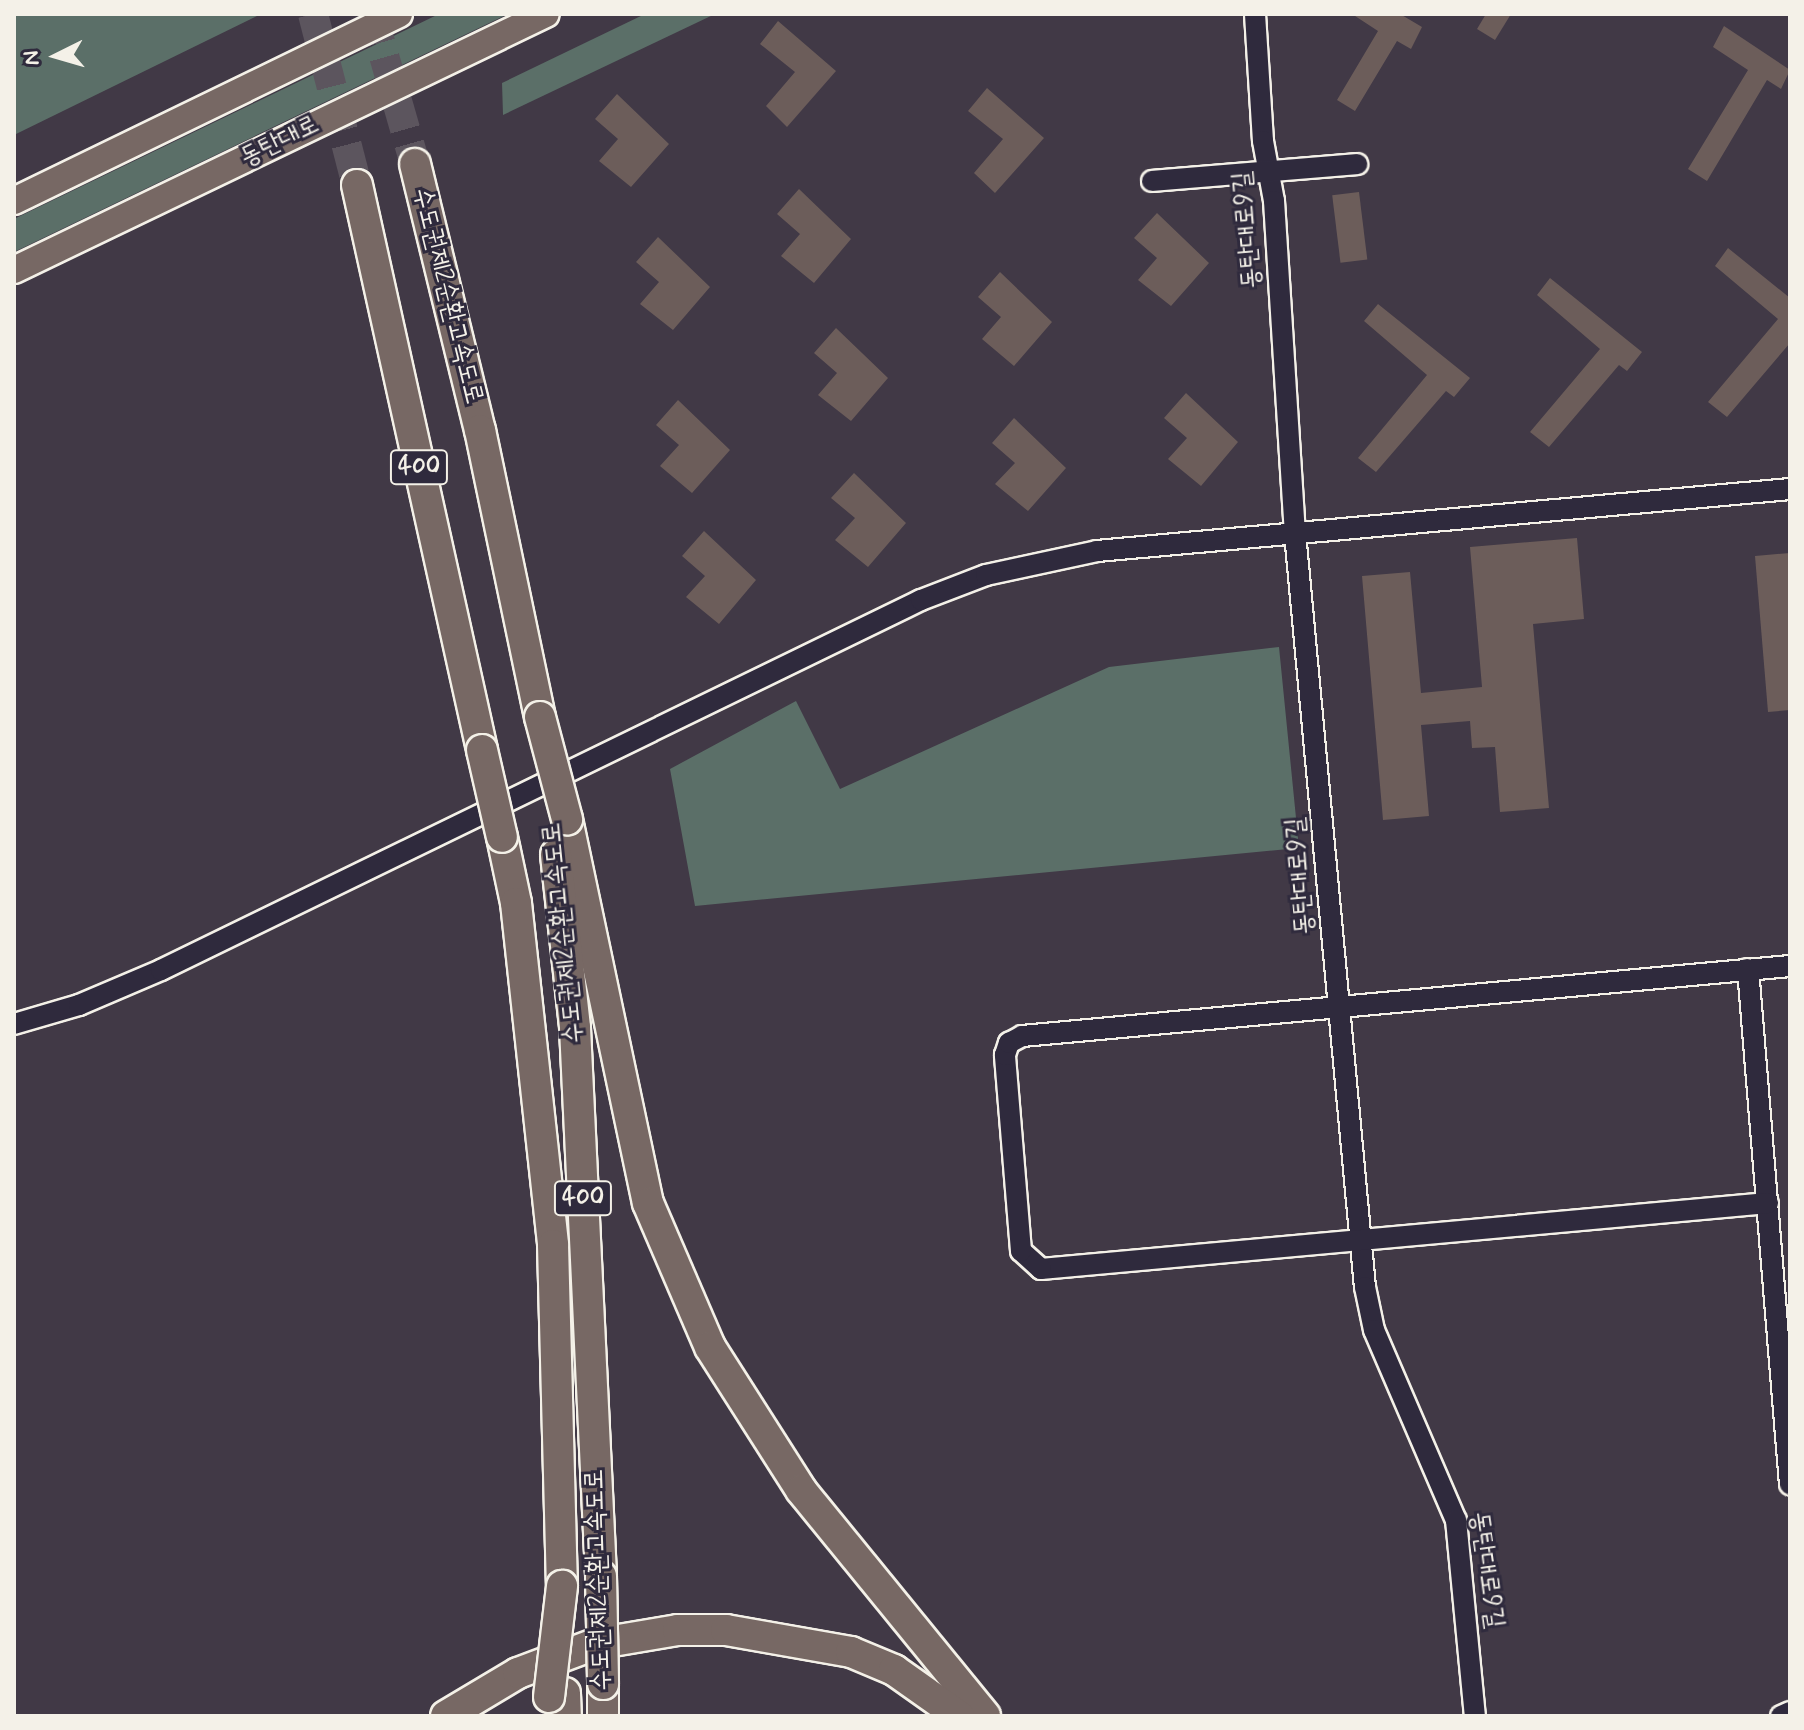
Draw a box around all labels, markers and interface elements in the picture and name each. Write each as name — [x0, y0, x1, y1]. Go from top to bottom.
north arrow — [16, 16, 96, 96]
text: N — [18, 50, 47, 67]
street label: 동탄대로 — [236, 110, 324, 174]
street label: 동탄대로9길 — [1227, 170, 1269, 290]
street label: 수도권제2순환고속도로 — [405, 185, 489, 407]
road number: 400 — [389, 447, 449, 487]
street label: 동탄대로9길 — [1280, 816, 1322, 936]
street label: 수도권제2순환고속도로 — [537, 821, 591, 1045]
road number: 400 — [553, 1178, 613, 1218]
street label: 수도권제2순환고속도로 — [580, 1469, 618, 1691]
street label: 동탄대로9길 — [1462, 1510, 1510, 1630]

